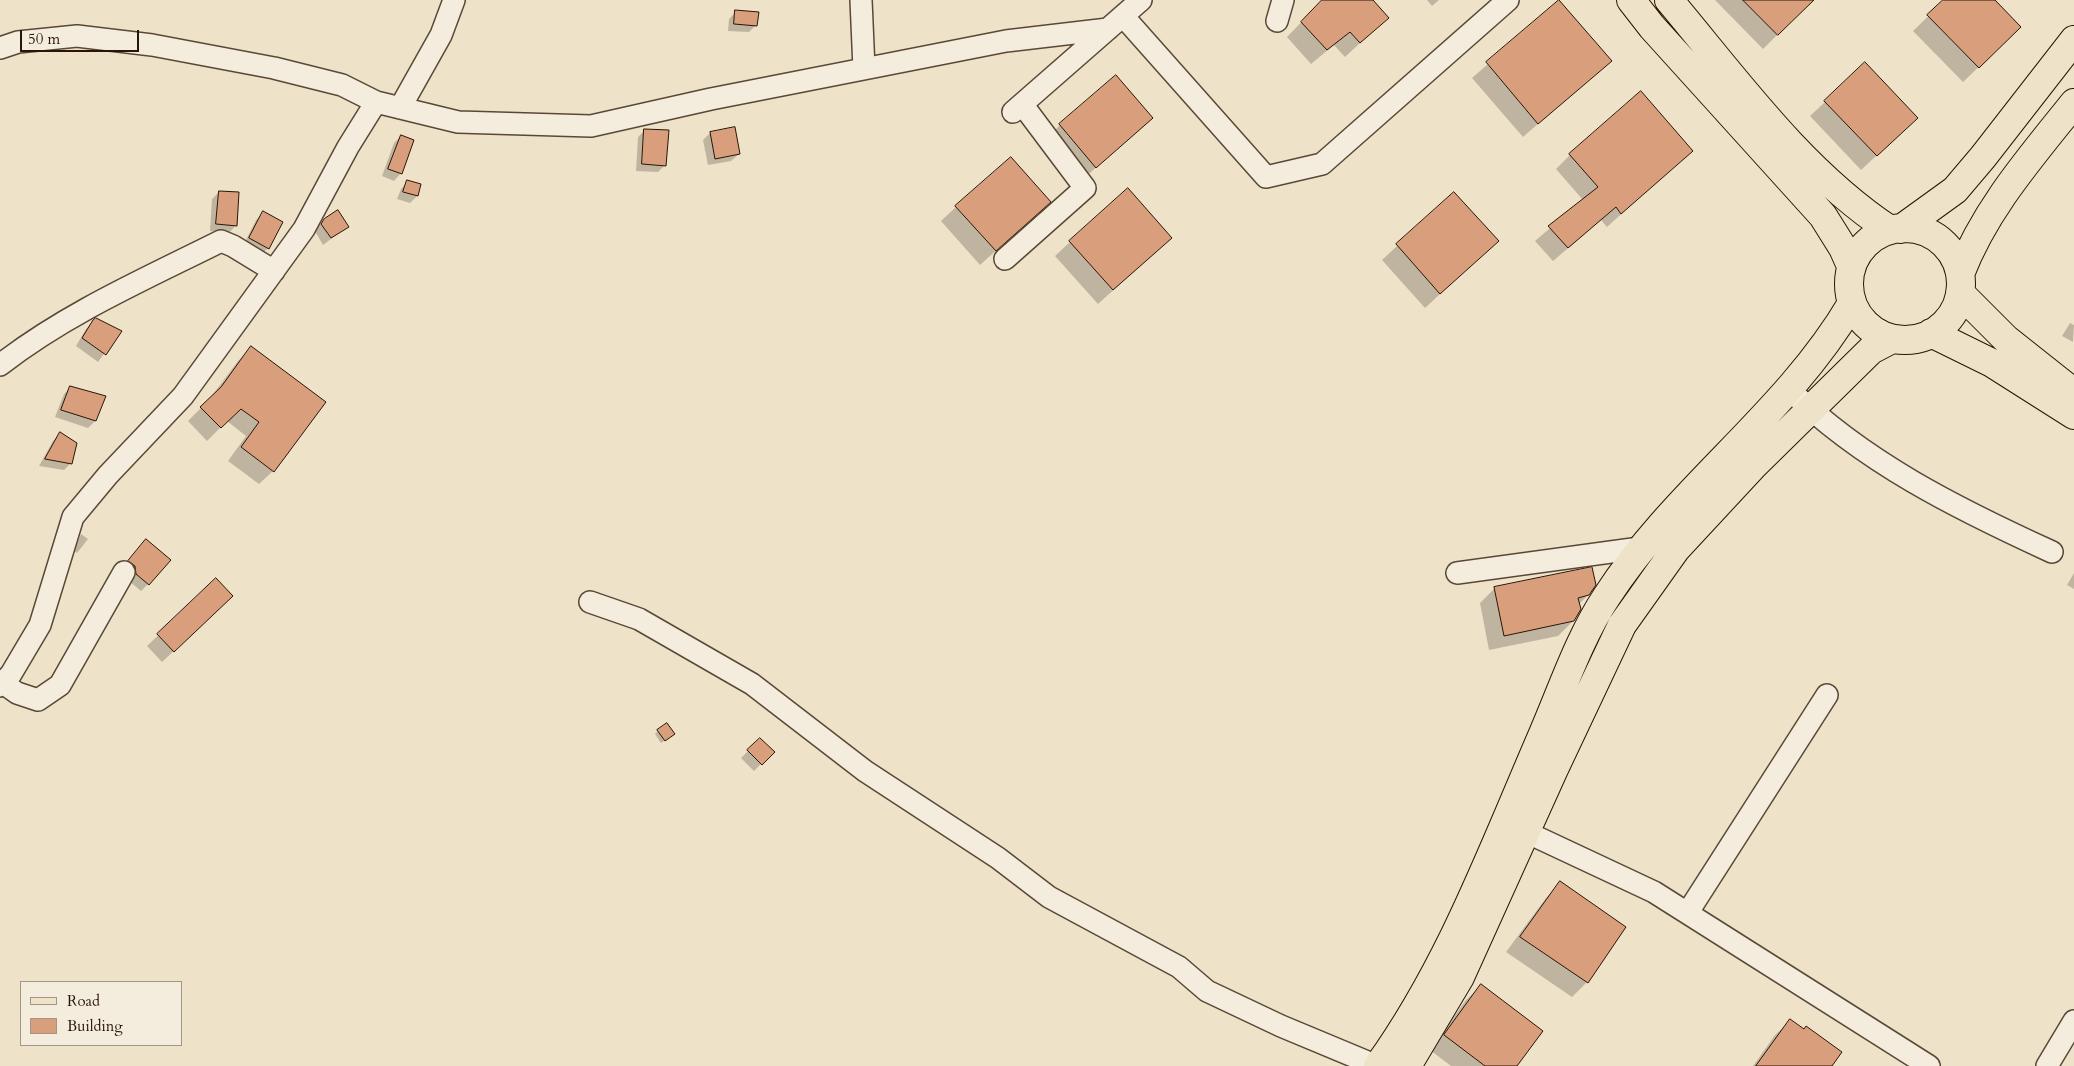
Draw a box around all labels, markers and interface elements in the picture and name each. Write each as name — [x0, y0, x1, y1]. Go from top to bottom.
scale bar — [22, 20, 141, 52]
text: 50 m — [28, 29, 60, 49]
legend — [20, 981, 182, 1046]
text: Road — [67, 991, 100, 1011]
text: Building — [67, 1016, 123, 1036]

